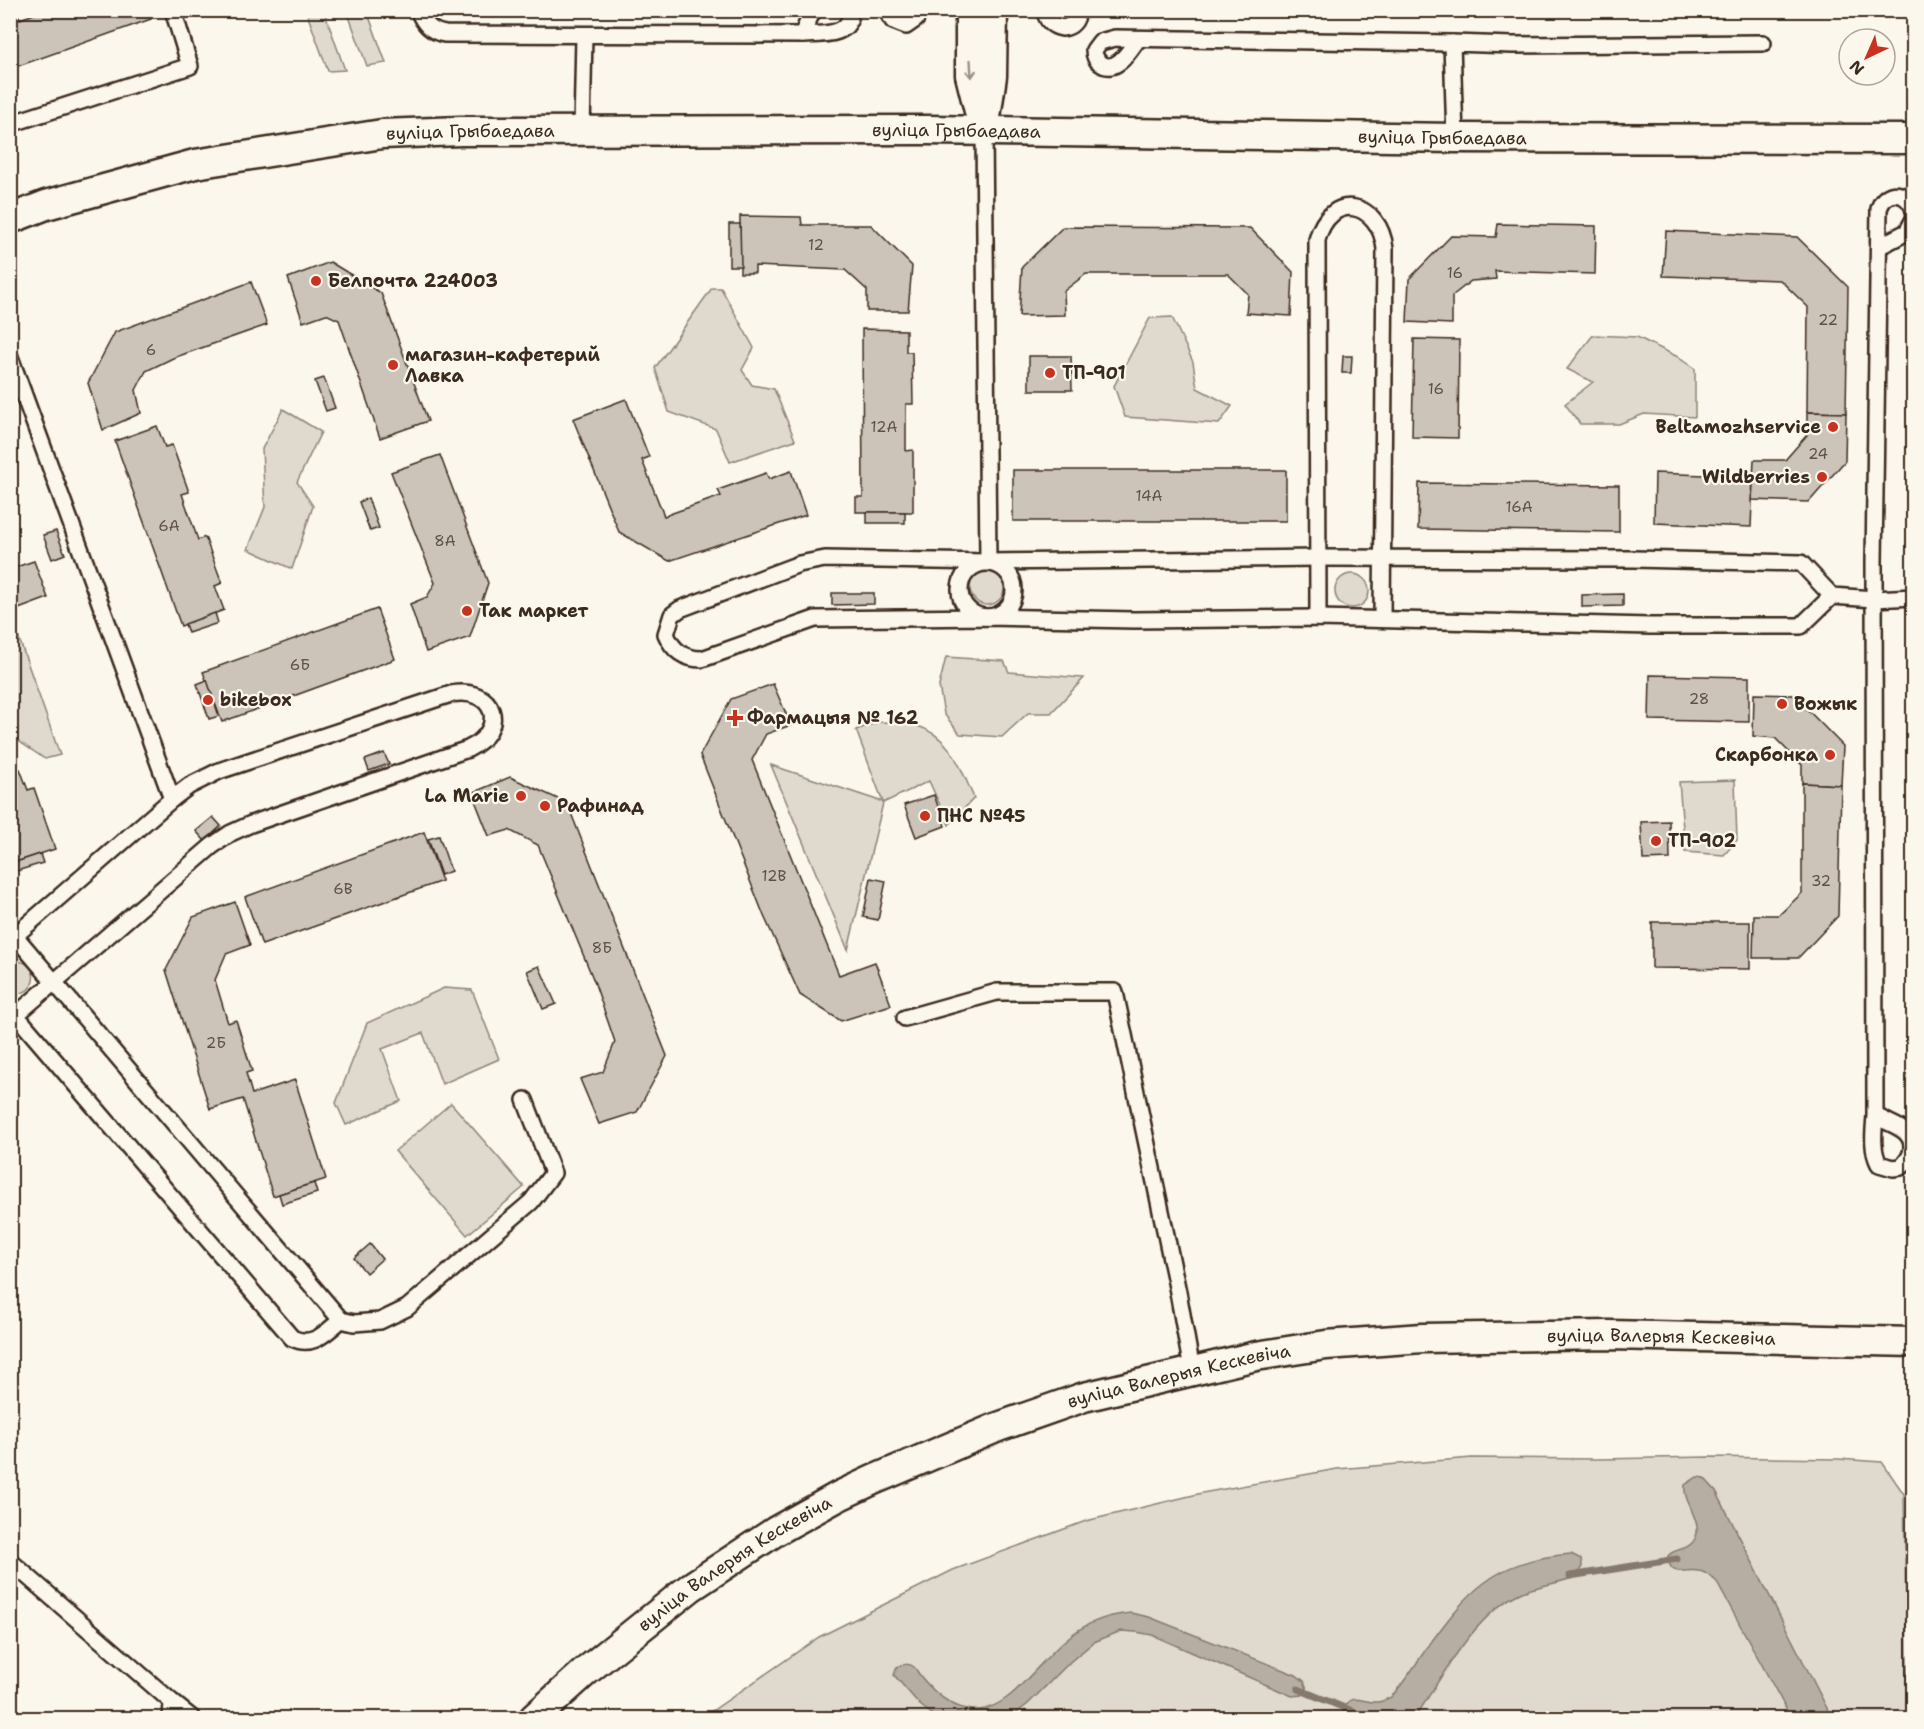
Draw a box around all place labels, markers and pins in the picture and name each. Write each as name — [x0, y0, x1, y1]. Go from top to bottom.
place label: Белпочта 224003 — [328, 269, 498, 293]
marker: Белпочта 224003 — [309, 274, 323, 288]
place label: магазин-кафетерий Лавка — [405, 343, 600, 388]
marker: магазин-кафетерий Лавка — [386, 358, 400, 372]
place label: ТП-901 — [1062, 361, 1126, 385]
marker: ТП-901 — [1043, 366, 1057, 380]
place label: Beltamozhservice — [1655, 415, 1821, 439]
marker: Beltamozhservice — [1826, 420, 1840, 434]
place label: Wildberries — [1702, 465, 1810, 489]
marker: Wildberries — [1815, 470, 1829, 484]
place label: Так маркет — [479, 599, 589, 623]
marker: Так маркет — [460, 604, 474, 618]
place label: bikebox — [220, 688, 292, 712]
place label: Вожык — [1794, 692, 1857, 716]
marker: bikebox — [201, 693, 215, 707]
marker: Вожык — [1775, 697, 1789, 711]
place label: Фармацыя № 162 — [747, 706, 919, 730]
marker: Фармацыя № 162 — [728, 711, 742, 725]
place label: Скарбонка — [1715, 743, 1819, 767]
marker: Скарбонка — [1823, 748, 1837, 762]
place label: La Marie — [425, 784, 509, 808]
marker: La Marie — [514, 789, 528, 803]
place label: Рафинад — [557, 794, 644, 818]
marker: Рафинад — [538, 799, 552, 813]
place label: ПНС №45 — [937, 804, 1025, 828]
marker: ПНС №45 — [918, 809, 932, 823]
place label: ТП-902 — [1668, 829, 1736, 853]
marker: ТП-902 — [1649, 834, 1663, 848]

